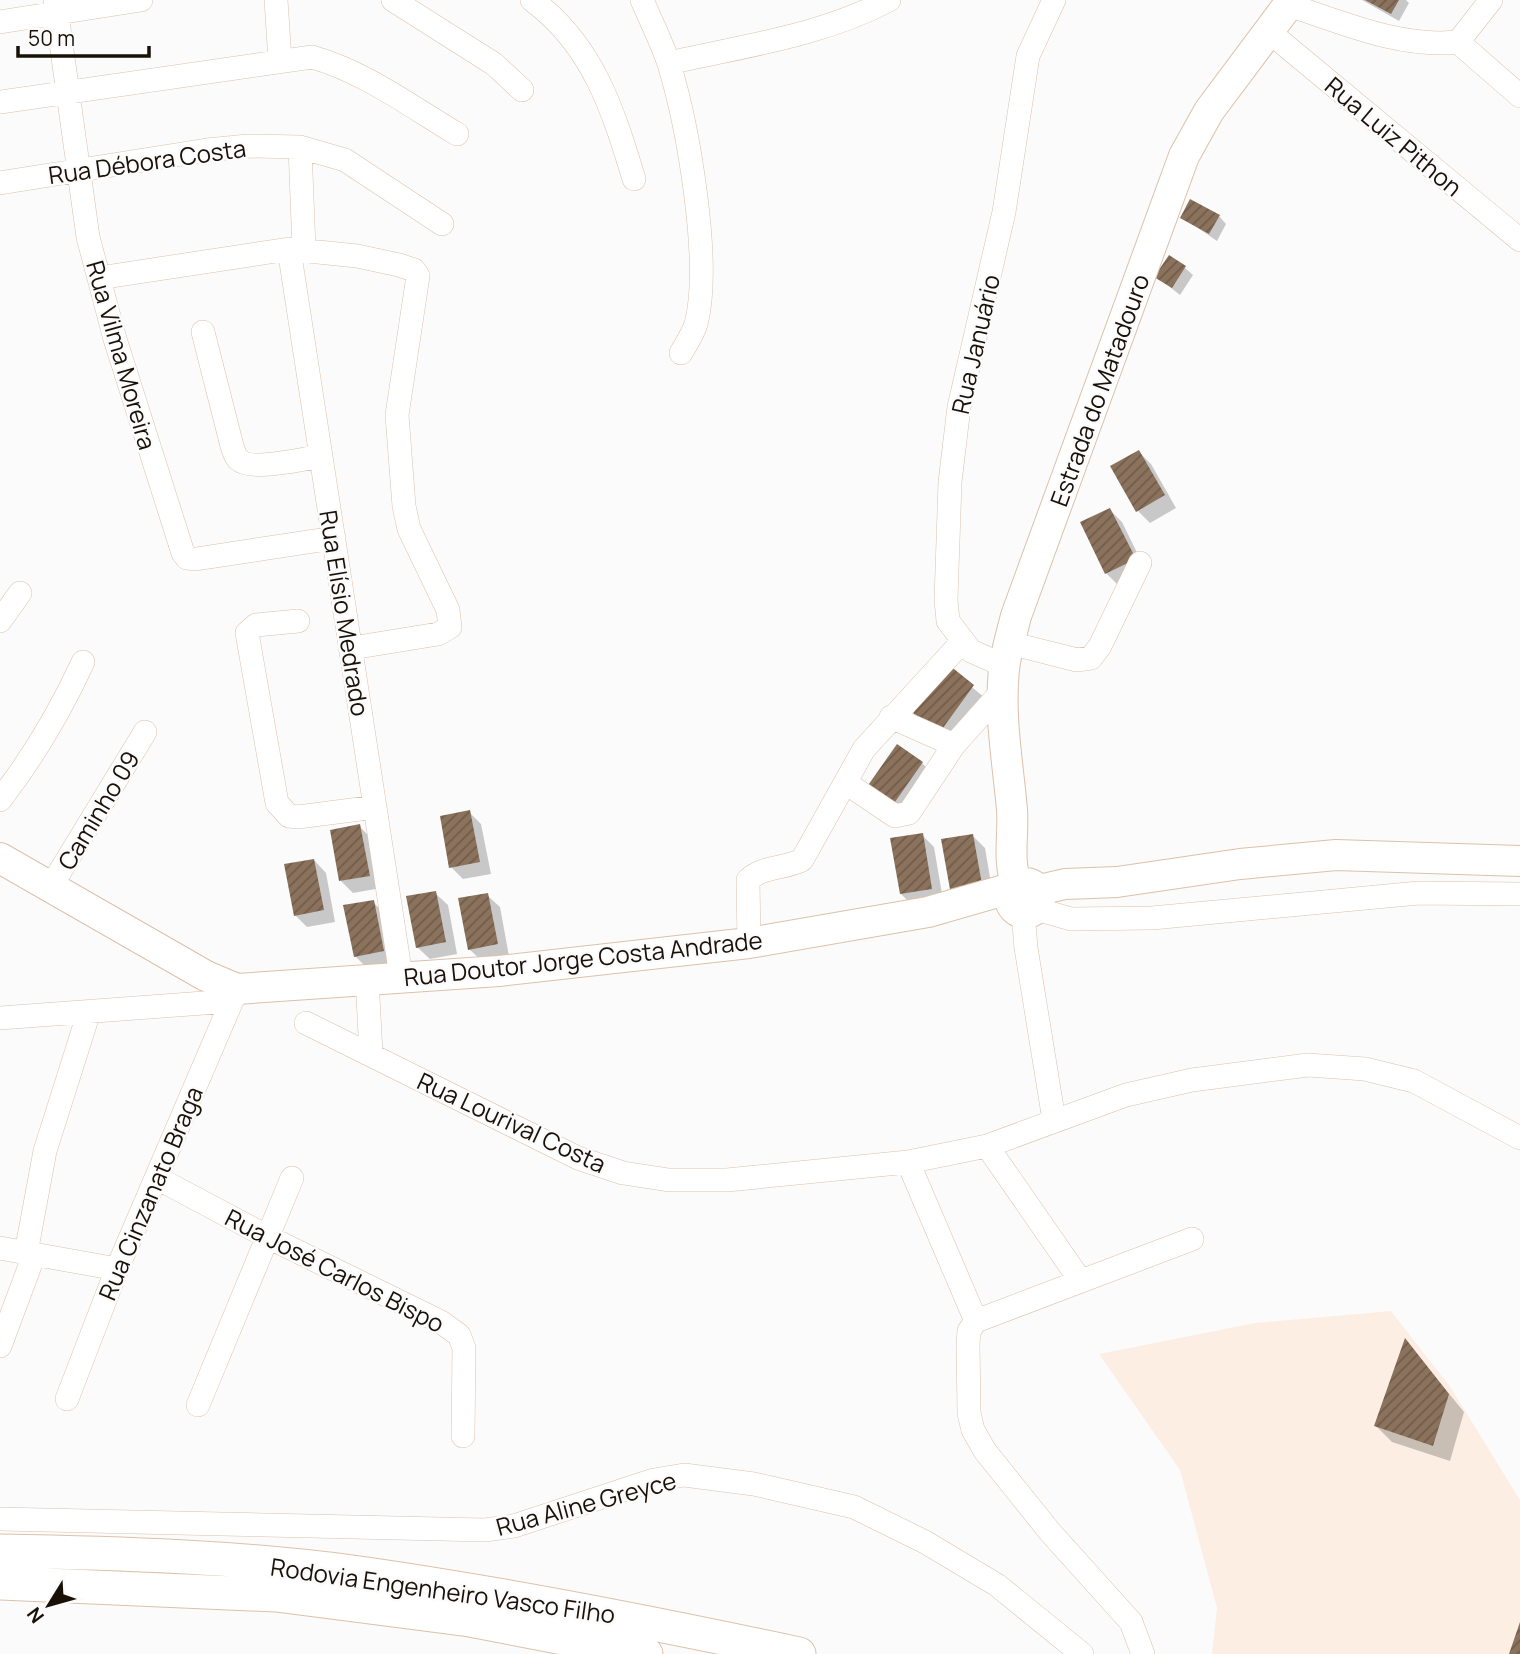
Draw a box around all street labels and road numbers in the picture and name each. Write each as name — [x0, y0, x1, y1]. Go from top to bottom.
street label: Rua Luiz Pithon — [1318, 69, 1470, 203]
street label: Rua Débora Costa — [46, 131, 248, 191]
street label: Rua Vilma Moreira — [79, 257, 165, 453]
street label: Estrada do Matadouro — [1042, 269, 1156, 511]
street label: Rua Januário — [943, 271, 1007, 417]
street label: Rua Elísio Medrado — [312, 508, 378, 718]
street label: Caminho 09 — [49, 744, 147, 876]
street label: Rua Doutor Jorge Costa Andrade — [402, 923, 764, 993]
street label: Rua Lourival Costa — [412, 1064, 612, 1180]
street label: Rua Cinzanato Braga — [90, 1081, 210, 1305]
street label: Rua José Carlos Bispo — [220, 1200, 450, 1340]
street label: Rua Aline Greyce — [492, 1463, 680, 1543]
street label: Rodovia Engenheiro Vasco Filho — [269, 1549, 617, 1631]

